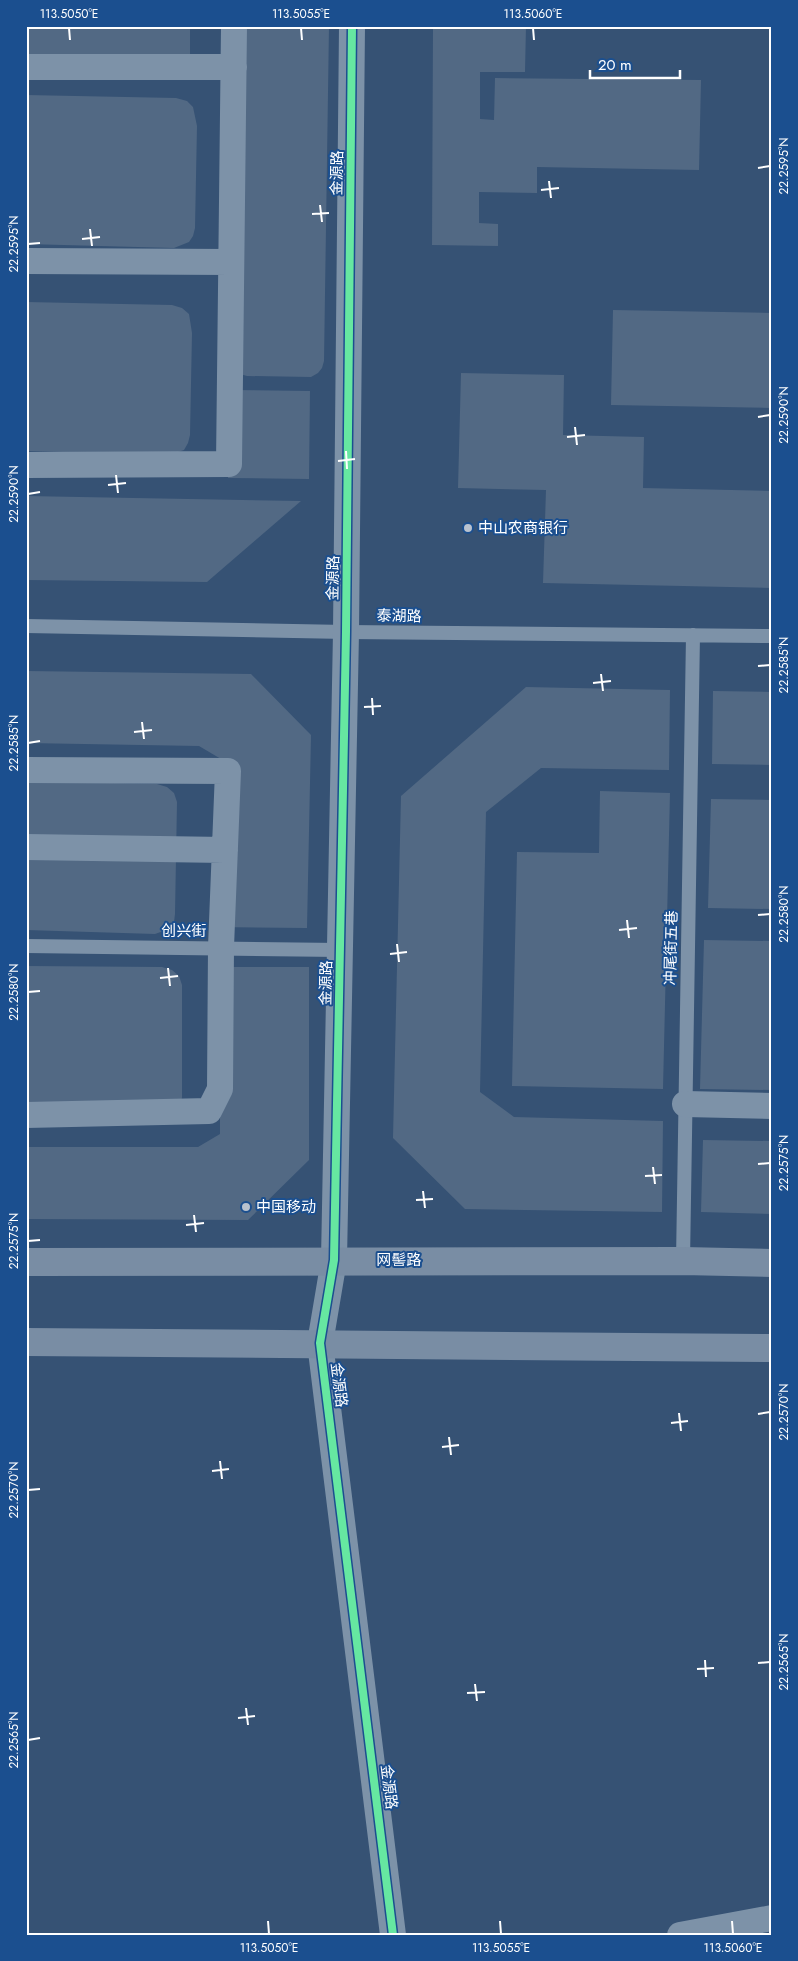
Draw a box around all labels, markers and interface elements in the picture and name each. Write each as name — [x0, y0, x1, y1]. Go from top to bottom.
text: 113.5050°E — [40, 5, 98, 23]
text: 113.5055°E — [272, 5, 330, 23]
text: 113.5060°E — [504, 5, 562, 23]
scale bar — [590, 48, 680, 80]
text: 20 m — [598, 54, 632, 76]
text: 22.2595°N — [775, 137, 793, 195]
street label: 金源路 — [326, 150, 348, 196]
text: 22.2595°N — [5, 215, 23, 273]
text: 22.2590°N — [775, 386, 793, 444]
text: 22.2590°N — [5, 465, 23, 523]
place label: 中山农商银行 — [478, 517, 568, 539]
marker: 中山农商银行 — [462, 522, 474, 534]
street label: 金源路 — [322, 555, 344, 601]
street label: 泰湖路 — [376, 605, 422, 627]
text: 22.2585°N — [775, 637, 793, 693]
text: 22.2585°N — [5, 715, 23, 771]
text: 22.2580°N — [775, 885, 793, 943]
street label: 冲尾街五巷 — [659, 910, 683, 986]
street label: 创兴街 — [161, 920, 207, 942]
street label: 金源路 — [315, 960, 337, 1006]
text: 22.2580°N — [5, 963, 23, 1021]
text: 22.2575°N — [775, 1135, 793, 1191]
place label: 中国移动 — [256, 1196, 316, 1218]
marker: 中国移动 — [240, 1201, 252, 1213]
text: 22.2575°N — [5, 1213, 23, 1269]
street label: 网髻路 — [376, 1249, 422, 1271]
street label: 金源路 — [325, 1361, 353, 1409]
text: 22.2570°N — [775, 1384, 793, 1441]
text: 22.2570°N — [5, 1462, 23, 1519]
text: 22.2565°N — [775, 1633, 793, 1691]
text: 22.2565°N — [5, 1711, 23, 1769]
street label: 金源路 — [375, 1763, 403, 1811]
text: 113.5050°E — [240, 1939, 298, 1957]
text: 113.5055°E — [472, 1939, 530, 1957]
text: 113.5060°E — [704, 1939, 762, 1957]

